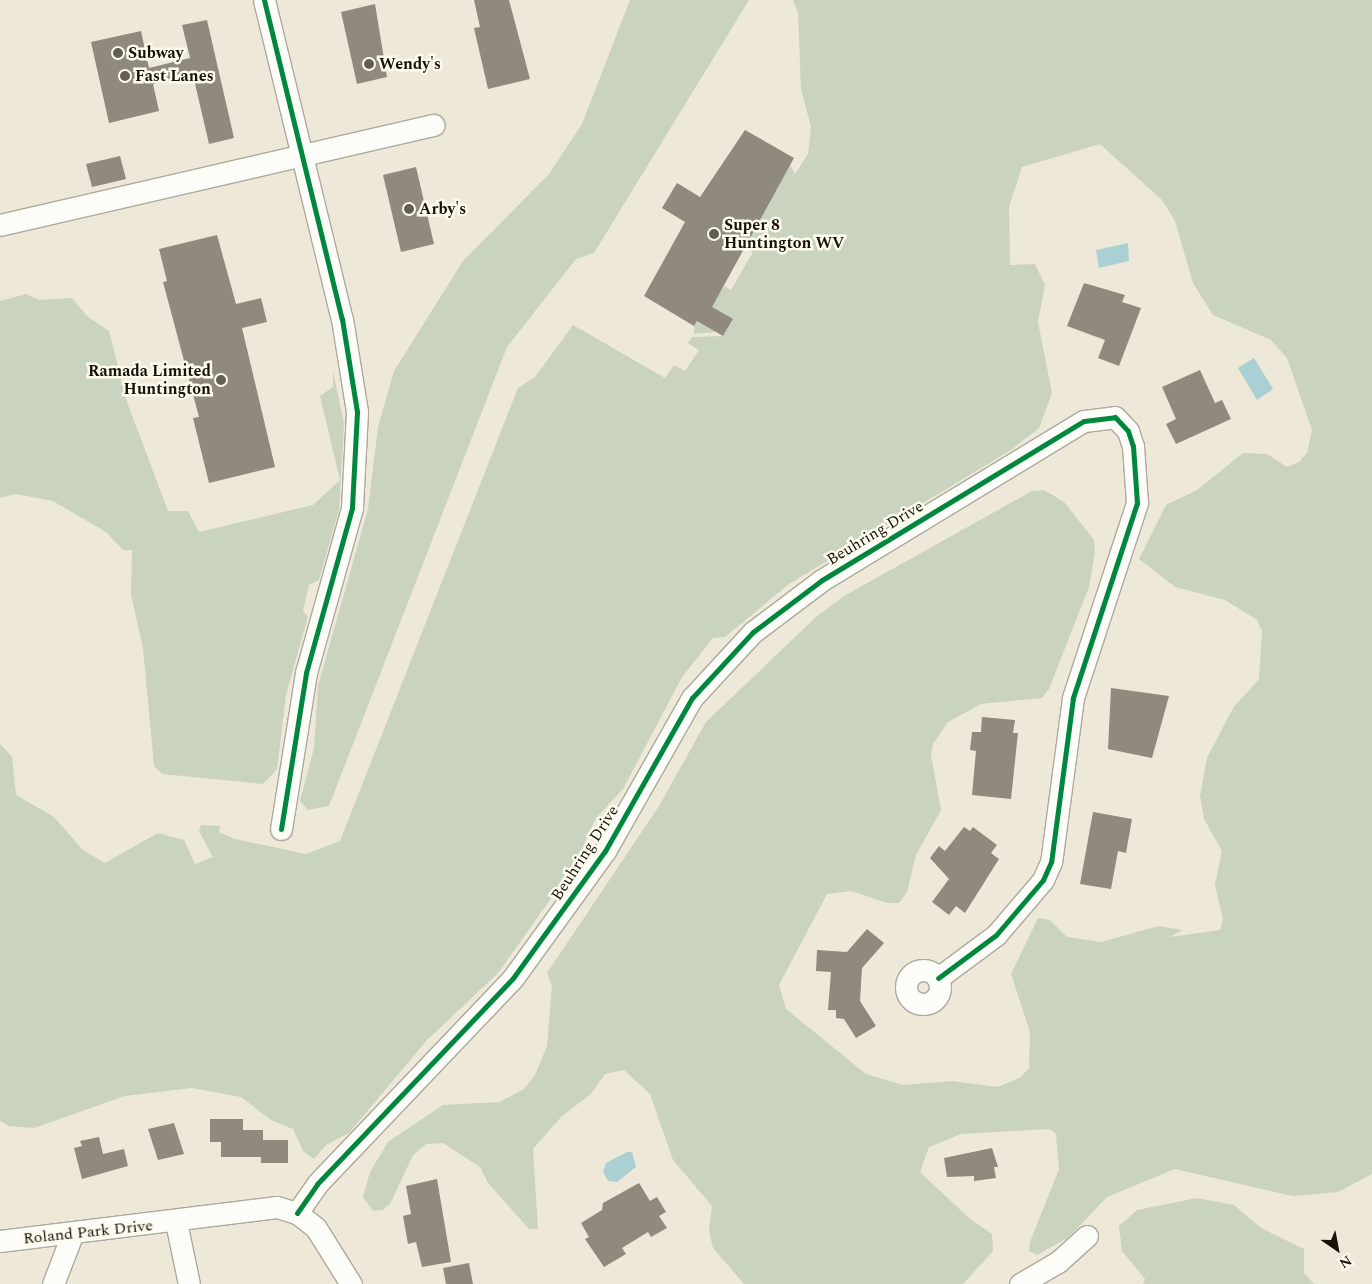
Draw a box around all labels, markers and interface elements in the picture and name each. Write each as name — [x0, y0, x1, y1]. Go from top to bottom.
place label: Subway — [128, 43, 183, 63]
marker: Subway — [112, 47, 124, 59]
place label: Wendy's — [379, 54, 441, 74]
marker: Wendy's — [363, 58, 375, 70]
place label: Fast Lanes — [135, 66, 214, 86]
marker: Fast Lanes — [119, 70, 131, 82]
place label: Arby's — [419, 199, 466, 219]
marker: Arby's — [403, 203, 415, 215]
place label: Super 8 Huntington WV — [724, 215, 844, 253]
marker: Super 8 Huntington WV — [708, 228, 720, 240]
place label: Ramada Limited Huntington — [88, 361, 211, 399]
marker: Ramada Limited Huntington — [215, 374, 227, 386]
street label: Beuhring Drive — [823, 497, 927, 569]
street label: Beuhring Drive — [547, 802, 623, 904]
street label: Roland Park Drive — [22, 1216, 154, 1248]
north arrow — [1312, 1224, 1362, 1274]
text: N — [1335, 1250, 1356, 1274]

